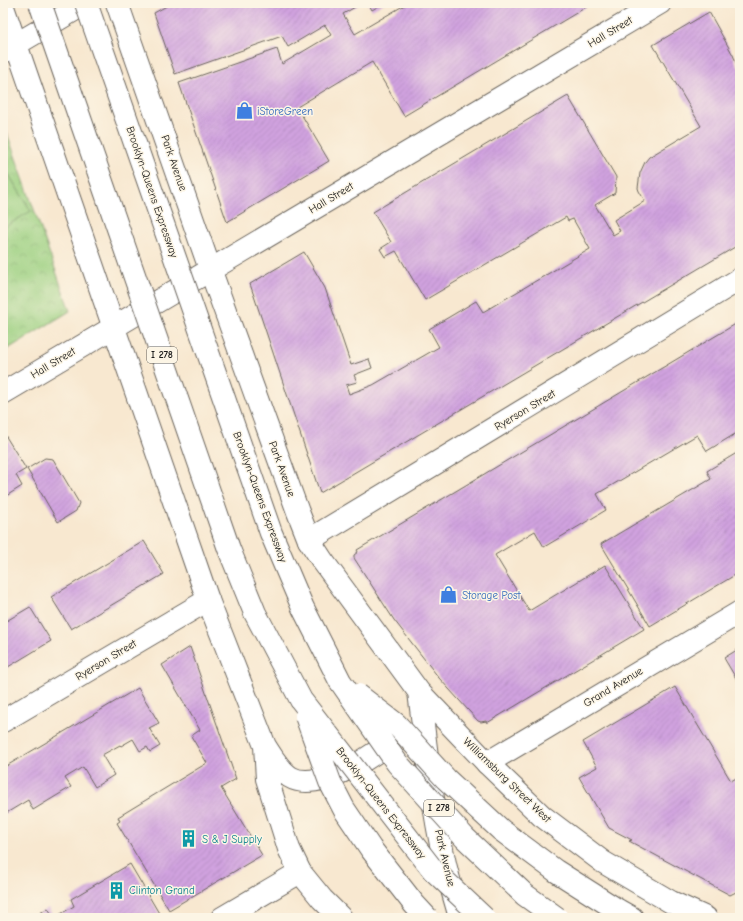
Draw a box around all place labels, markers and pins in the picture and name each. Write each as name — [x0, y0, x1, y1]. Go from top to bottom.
shop icon: iStoreGreen — [234, 101, 254, 121]
place label: iStoreGreen — [257, 105, 313, 118]
shop icon: Storage Post — [439, 585, 459, 605]
place label: Storage Post — [462, 589, 522, 602]
building icon: S & J Supply — [179, 829, 199, 849]
place label: S & J Supply — [202, 833, 262, 846]
building icon: Clinton Grand — [106, 880, 126, 900]
place label: Clinton Grand — [129, 884, 195, 897]

